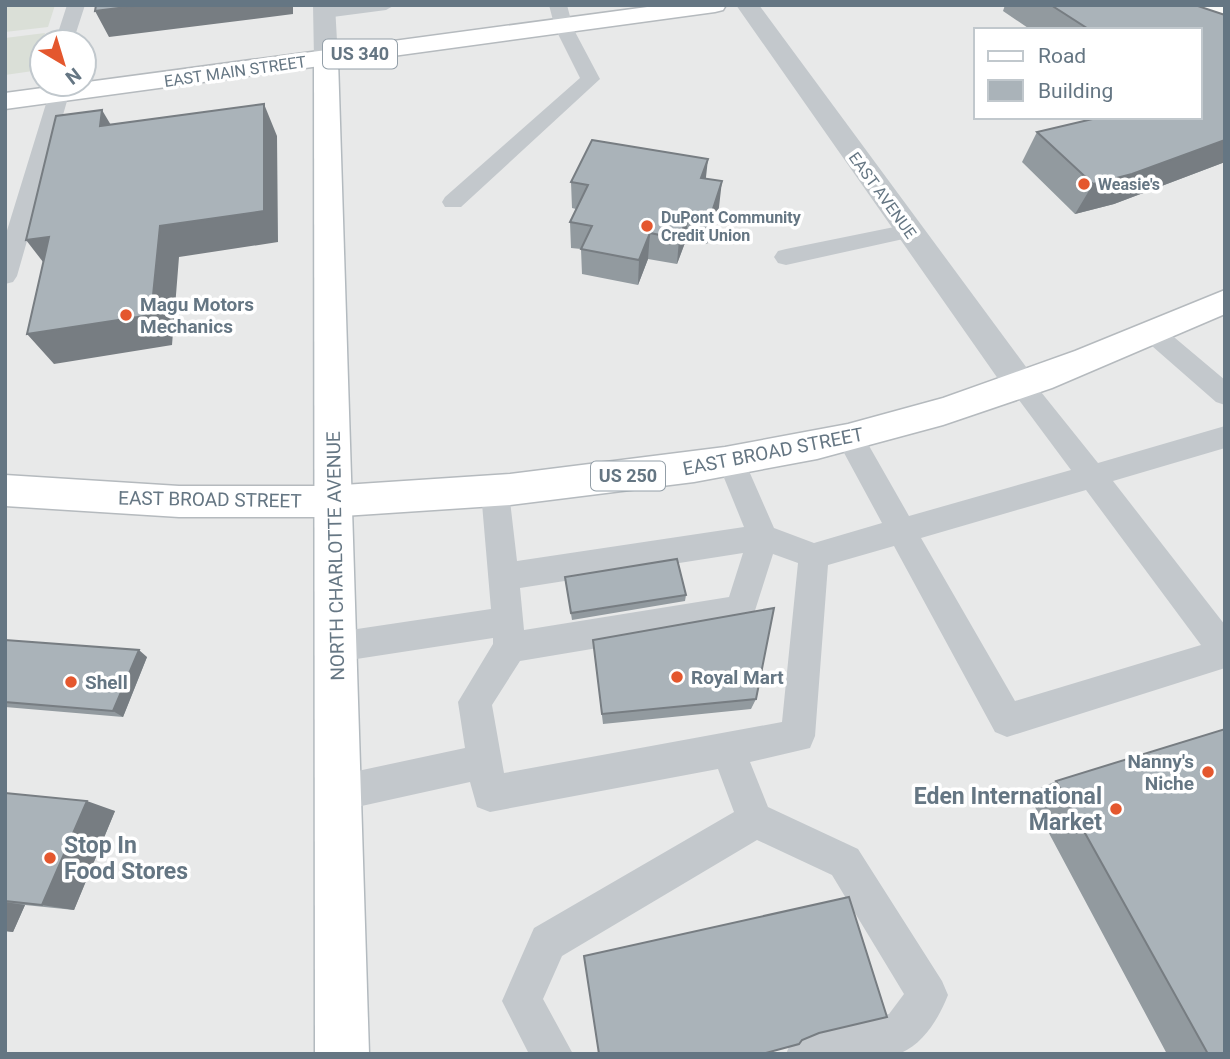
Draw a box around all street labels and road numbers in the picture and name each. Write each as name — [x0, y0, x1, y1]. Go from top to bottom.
road number: US 340 — [323, 40, 397, 68]
street label: EAST MAIN STREET — [163, 52, 308, 91]
street label: EAST AVENUE — [845, 148, 920, 242]
street label: EAST BROAD STREET — [681, 423, 865, 480]
street label: NORTH CHARLOTTE AVENUE — [322, 431, 349, 681]
road number: US 250 — [591, 462, 665, 490]
street label: EAST BROAD STREET — [118, 486, 302, 513]

